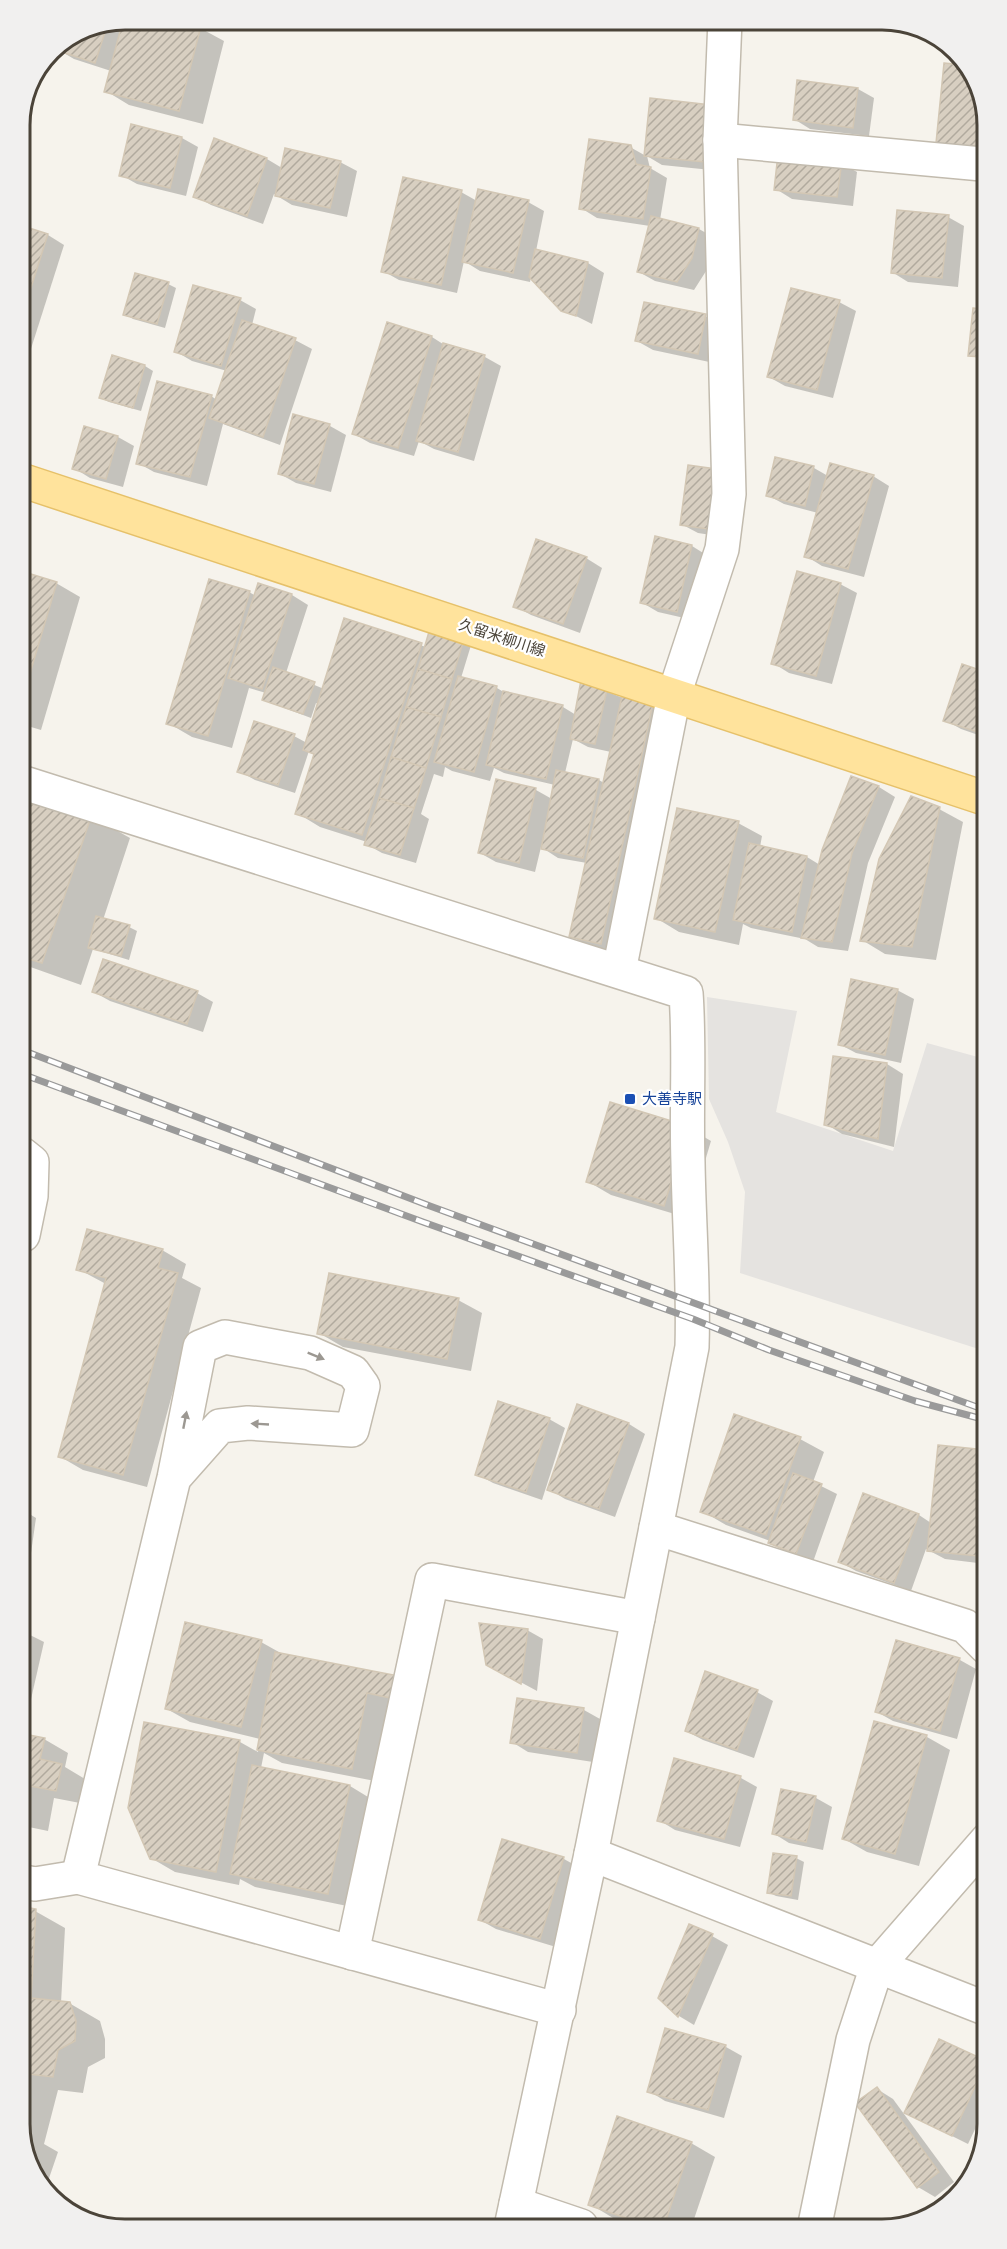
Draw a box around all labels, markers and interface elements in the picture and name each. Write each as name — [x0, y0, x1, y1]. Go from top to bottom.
street label: 久留米柳川線 — [456, 616, 548, 660]
place label: 大善寺駅 — [642, 1090, 702, 1108]
marker: 大善寺駅 — [623, 1092, 637, 1106]
one-way arrow — [307, 1352, 325, 1361]
one-way arrow — [181, 1411, 190, 1430]
one-way arrow — [251, 1420, 270, 1429]

